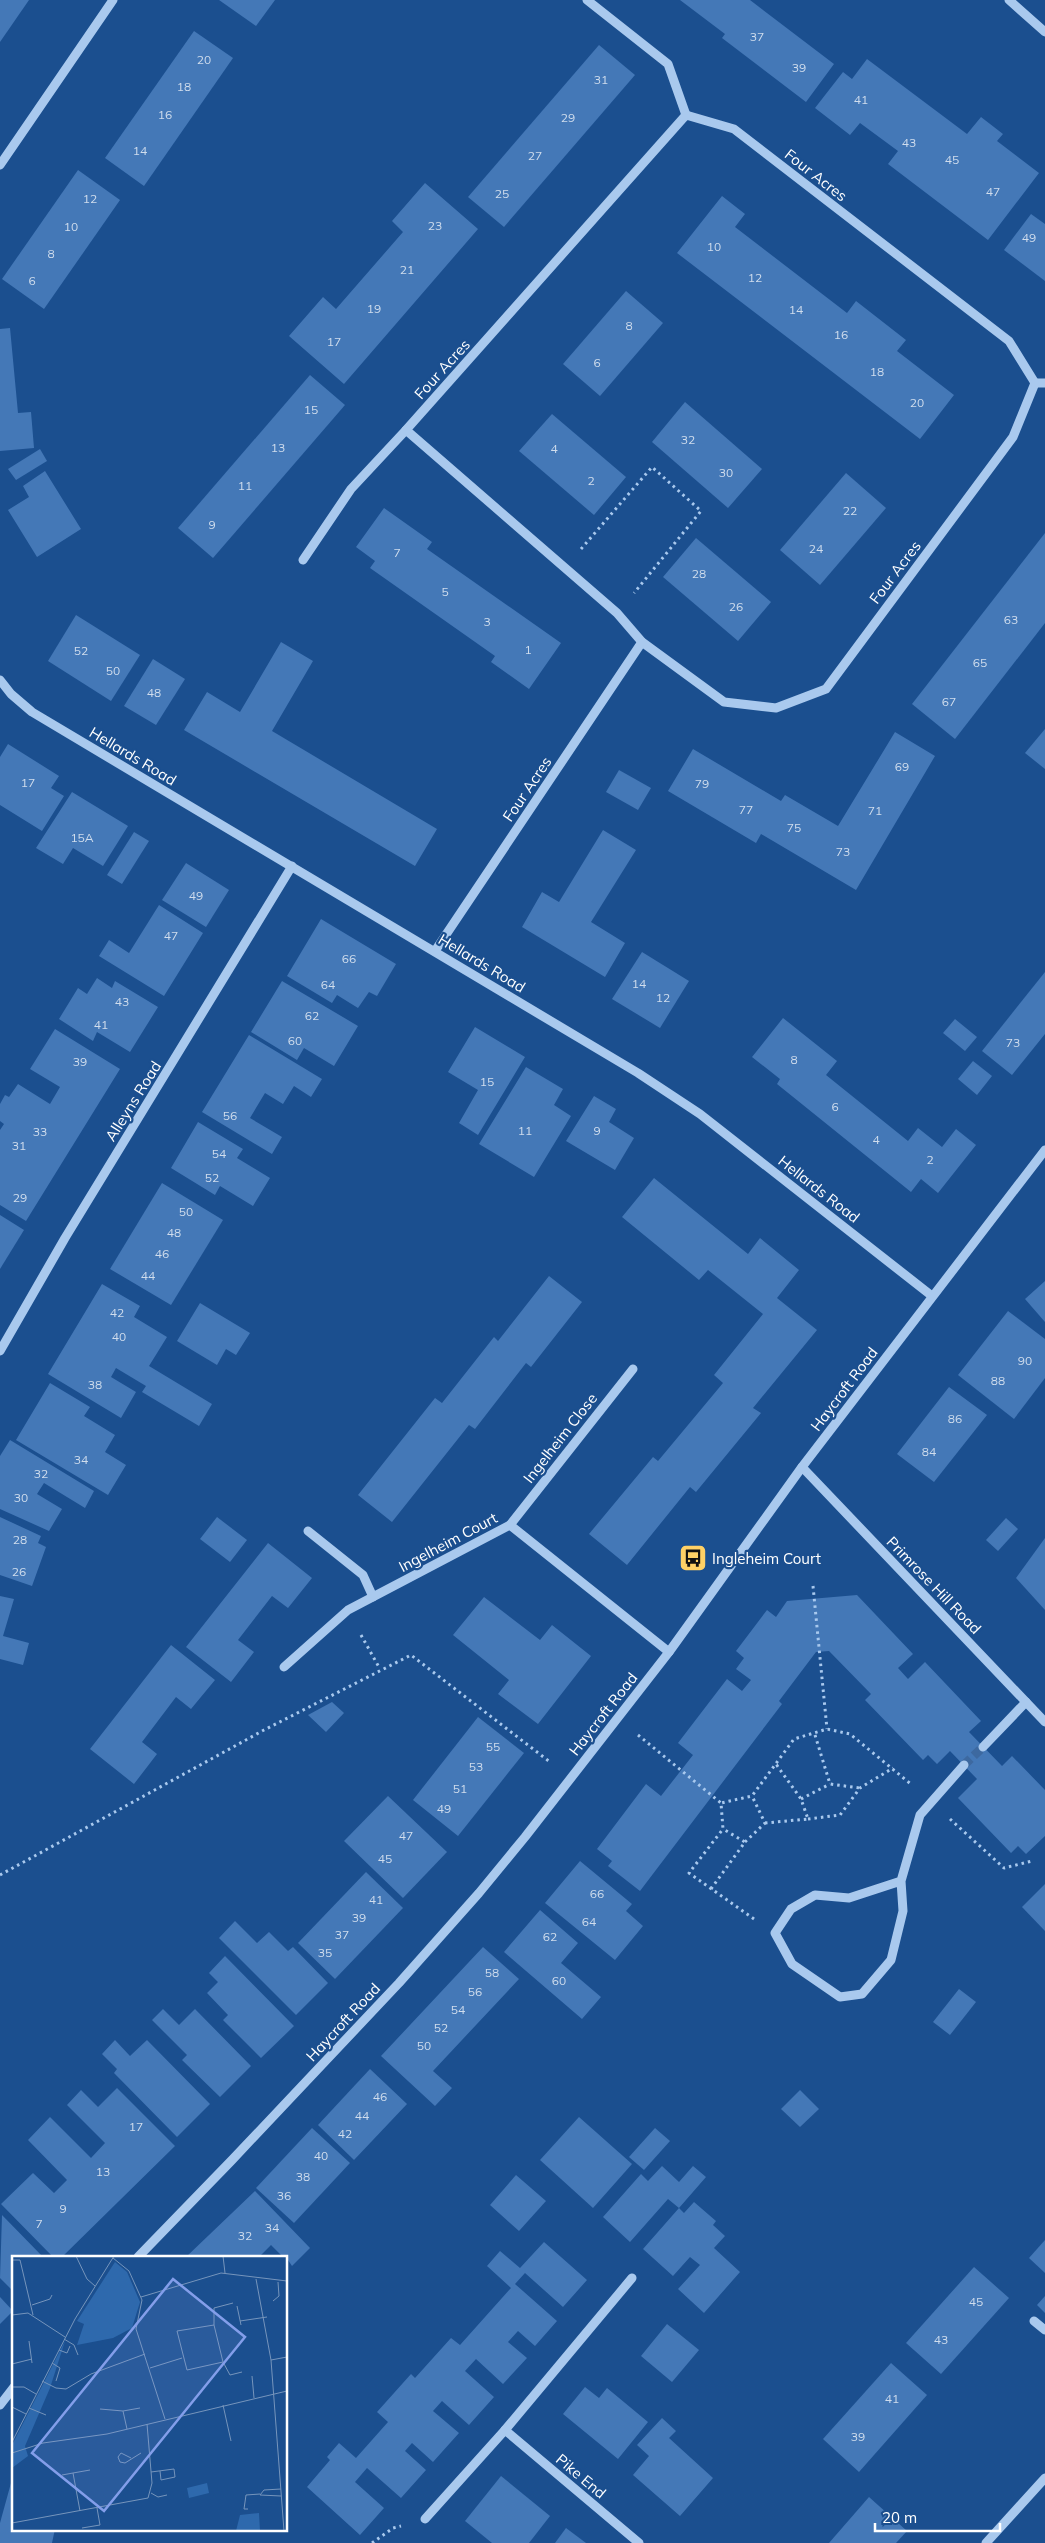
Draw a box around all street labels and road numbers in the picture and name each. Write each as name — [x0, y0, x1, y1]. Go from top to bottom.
street label: Four Acres — [781, 145, 851, 205]
street label: Four Acres — [410, 335, 474, 403]
street label: Four Acres — [865, 537, 925, 607]
street label: Hellards Road — [86, 723, 180, 789]
street label: Four Acres — [498, 753, 556, 825]
street label: Hellards Road — [435, 930, 529, 996]
street label: Alleyns Road — [101, 1057, 165, 1145]
street label: Hellards Road — [774, 1151, 864, 1227]
street label: Haycroft Road — [806, 1343, 882, 1435]
street label: Ingelheim Close — [519, 1389, 601, 1487]
street label: Ingelheim Court — [395, 1508, 501, 1576]
street label: Primrose Hill Road — [883, 1532, 985, 1638]
street label: Haycroft Road — [565, 1669, 641, 1759]
street label: Haycroft Road — [302, 1979, 384, 2065]
street label: Pike End — [552, 2450, 610, 2502]

